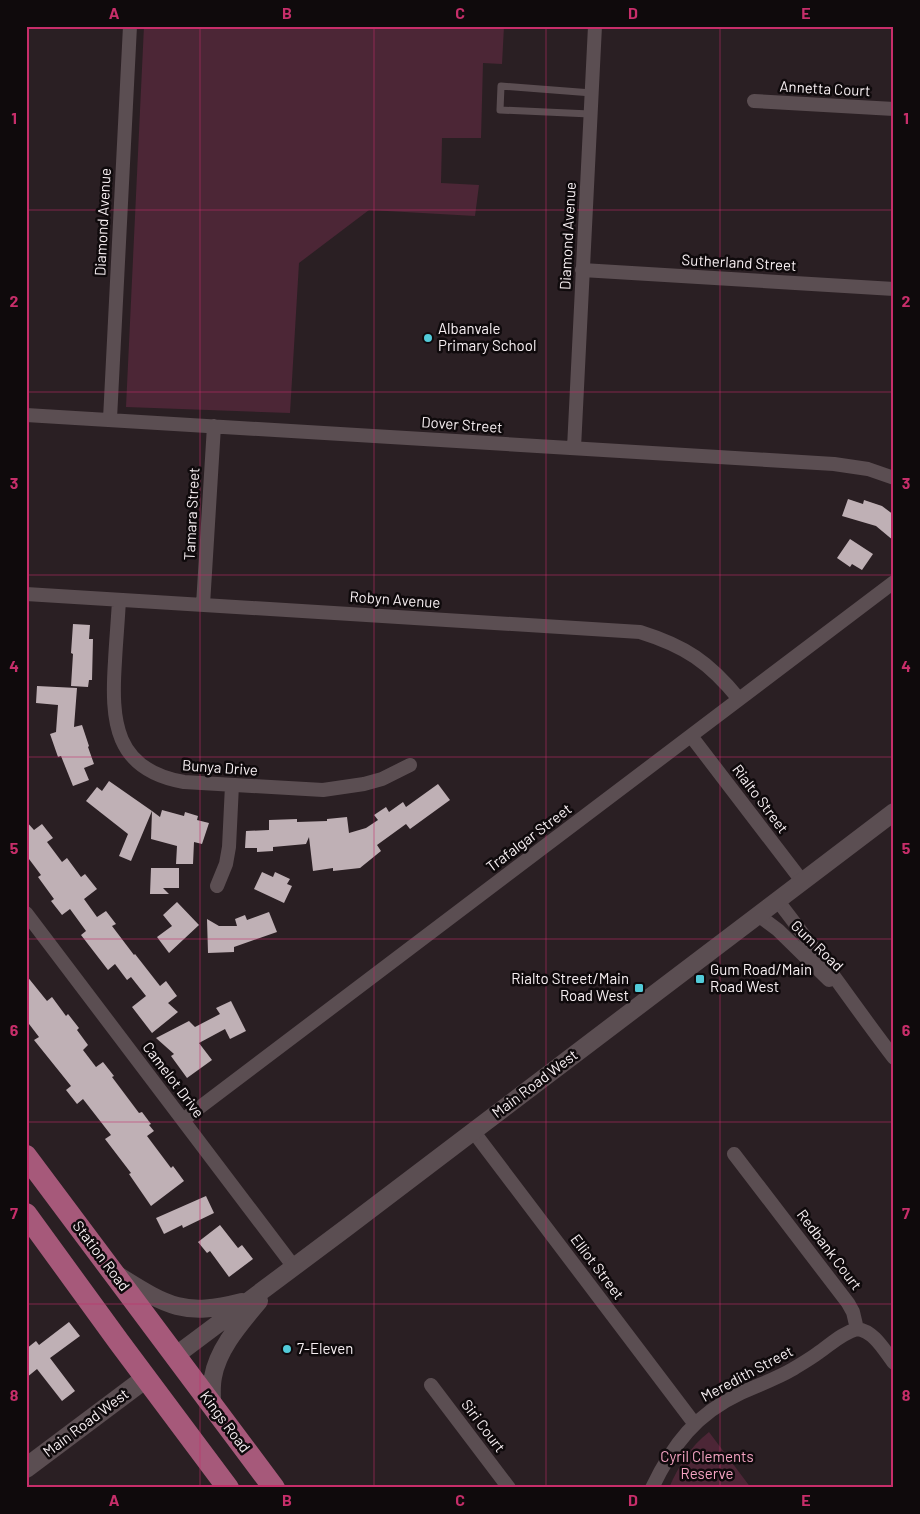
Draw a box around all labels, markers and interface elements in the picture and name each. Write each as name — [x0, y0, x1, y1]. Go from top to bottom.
text: A — [109, 3, 120, 22]
text: B — [282, 3, 292, 22]
text: C — [455, 3, 465, 22]
text: D — [628, 3, 638, 22]
text: E — [801, 3, 811, 22]
street label: Annetta Court — [779, 77, 871, 99]
text: 1 — [11, 108, 17, 127]
text: 1 — [903, 108, 909, 127]
street label: Diamond Avenue — [90, 168, 114, 276]
street label: Diamond Avenue — [555, 182, 579, 290]
street label: Sutherland Street — [681, 250, 797, 274]
text: 2 — [10, 291, 19, 310]
text: 2 — [902, 291, 911, 310]
place label: Albanvale Primary School — [438, 319, 536, 354]
marker: Albanvale Primary School — [422, 332, 434, 344]
street label: Dover Street — [421, 412, 503, 436]
street label: Tamara Street — [180, 467, 202, 561]
text: 3 — [10, 473, 18, 492]
text: 3 — [902, 473, 910, 492]
street label: Robyn Avenue — [349, 587, 441, 611]
text: 4 — [9, 656, 19, 675]
text: 4 — [901, 656, 911, 675]
street label: Bunya Drive — [182, 755, 259, 779]
street label: Rialto Street — [729, 760, 793, 836]
street label: Trafalgar Street — [482, 799, 575, 875]
text: 5 — [10, 838, 19, 857]
text: 5 — [902, 838, 911, 857]
street label: Gum Road — [788, 916, 848, 975]
place label: Gum Road/Main Road West — [710, 960, 812, 995]
place label: Rialto Street/Main Road West — [511, 969, 629, 1004]
marker: Gum Road/Main Road West — [694, 973, 706, 985]
marker: Rialto Street/Main Road West — [633, 982, 645, 994]
text: 6 — [10, 1020, 19, 1039]
text: 6 — [902, 1020, 911, 1039]
street label: Camelot Drive — [139, 1038, 208, 1121]
street label: Main Road West — [488, 1045, 581, 1121]
text: 7 — [10, 1203, 18, 1222]
text: 7 — [902, 1203, 910, 1222]
street label: Redbank Court — [794, 1206, 866, 1293]
street label: Station Road — [69, 1217, 134, 1294]
street label: Elliot Street — [567, 1230, 628, 1303]
place label: 7-Eleven — [297, 1339, 353, 1357]
street label: Meredith Street — [697, 1341, 796, 1405]
marker: 7-Eleven — [281, 1343, 293, 1355]
street label: Main Road West — [39, 1384, 132, 1460]
text: 8 — [10, 1385, 19, 1404]
text: 8 — [902, 1385, 911, 1404]
street label: Kings Road — [197, 1387, 255, 1456]
street label: Siri Court — [458, 1395, 509, 1455]
park label: Cyril Clements Reserve — [660, 1447, 754, 1482]
text: A — [109, 1490, 120, 1509]
text: B — [282, 1490, 292, 1509]
text: C — [455, 1490, 465, 1509]
text: D — [628, 1490, 638, 1509]
text: E — [801, 1490, 811, 1509]

